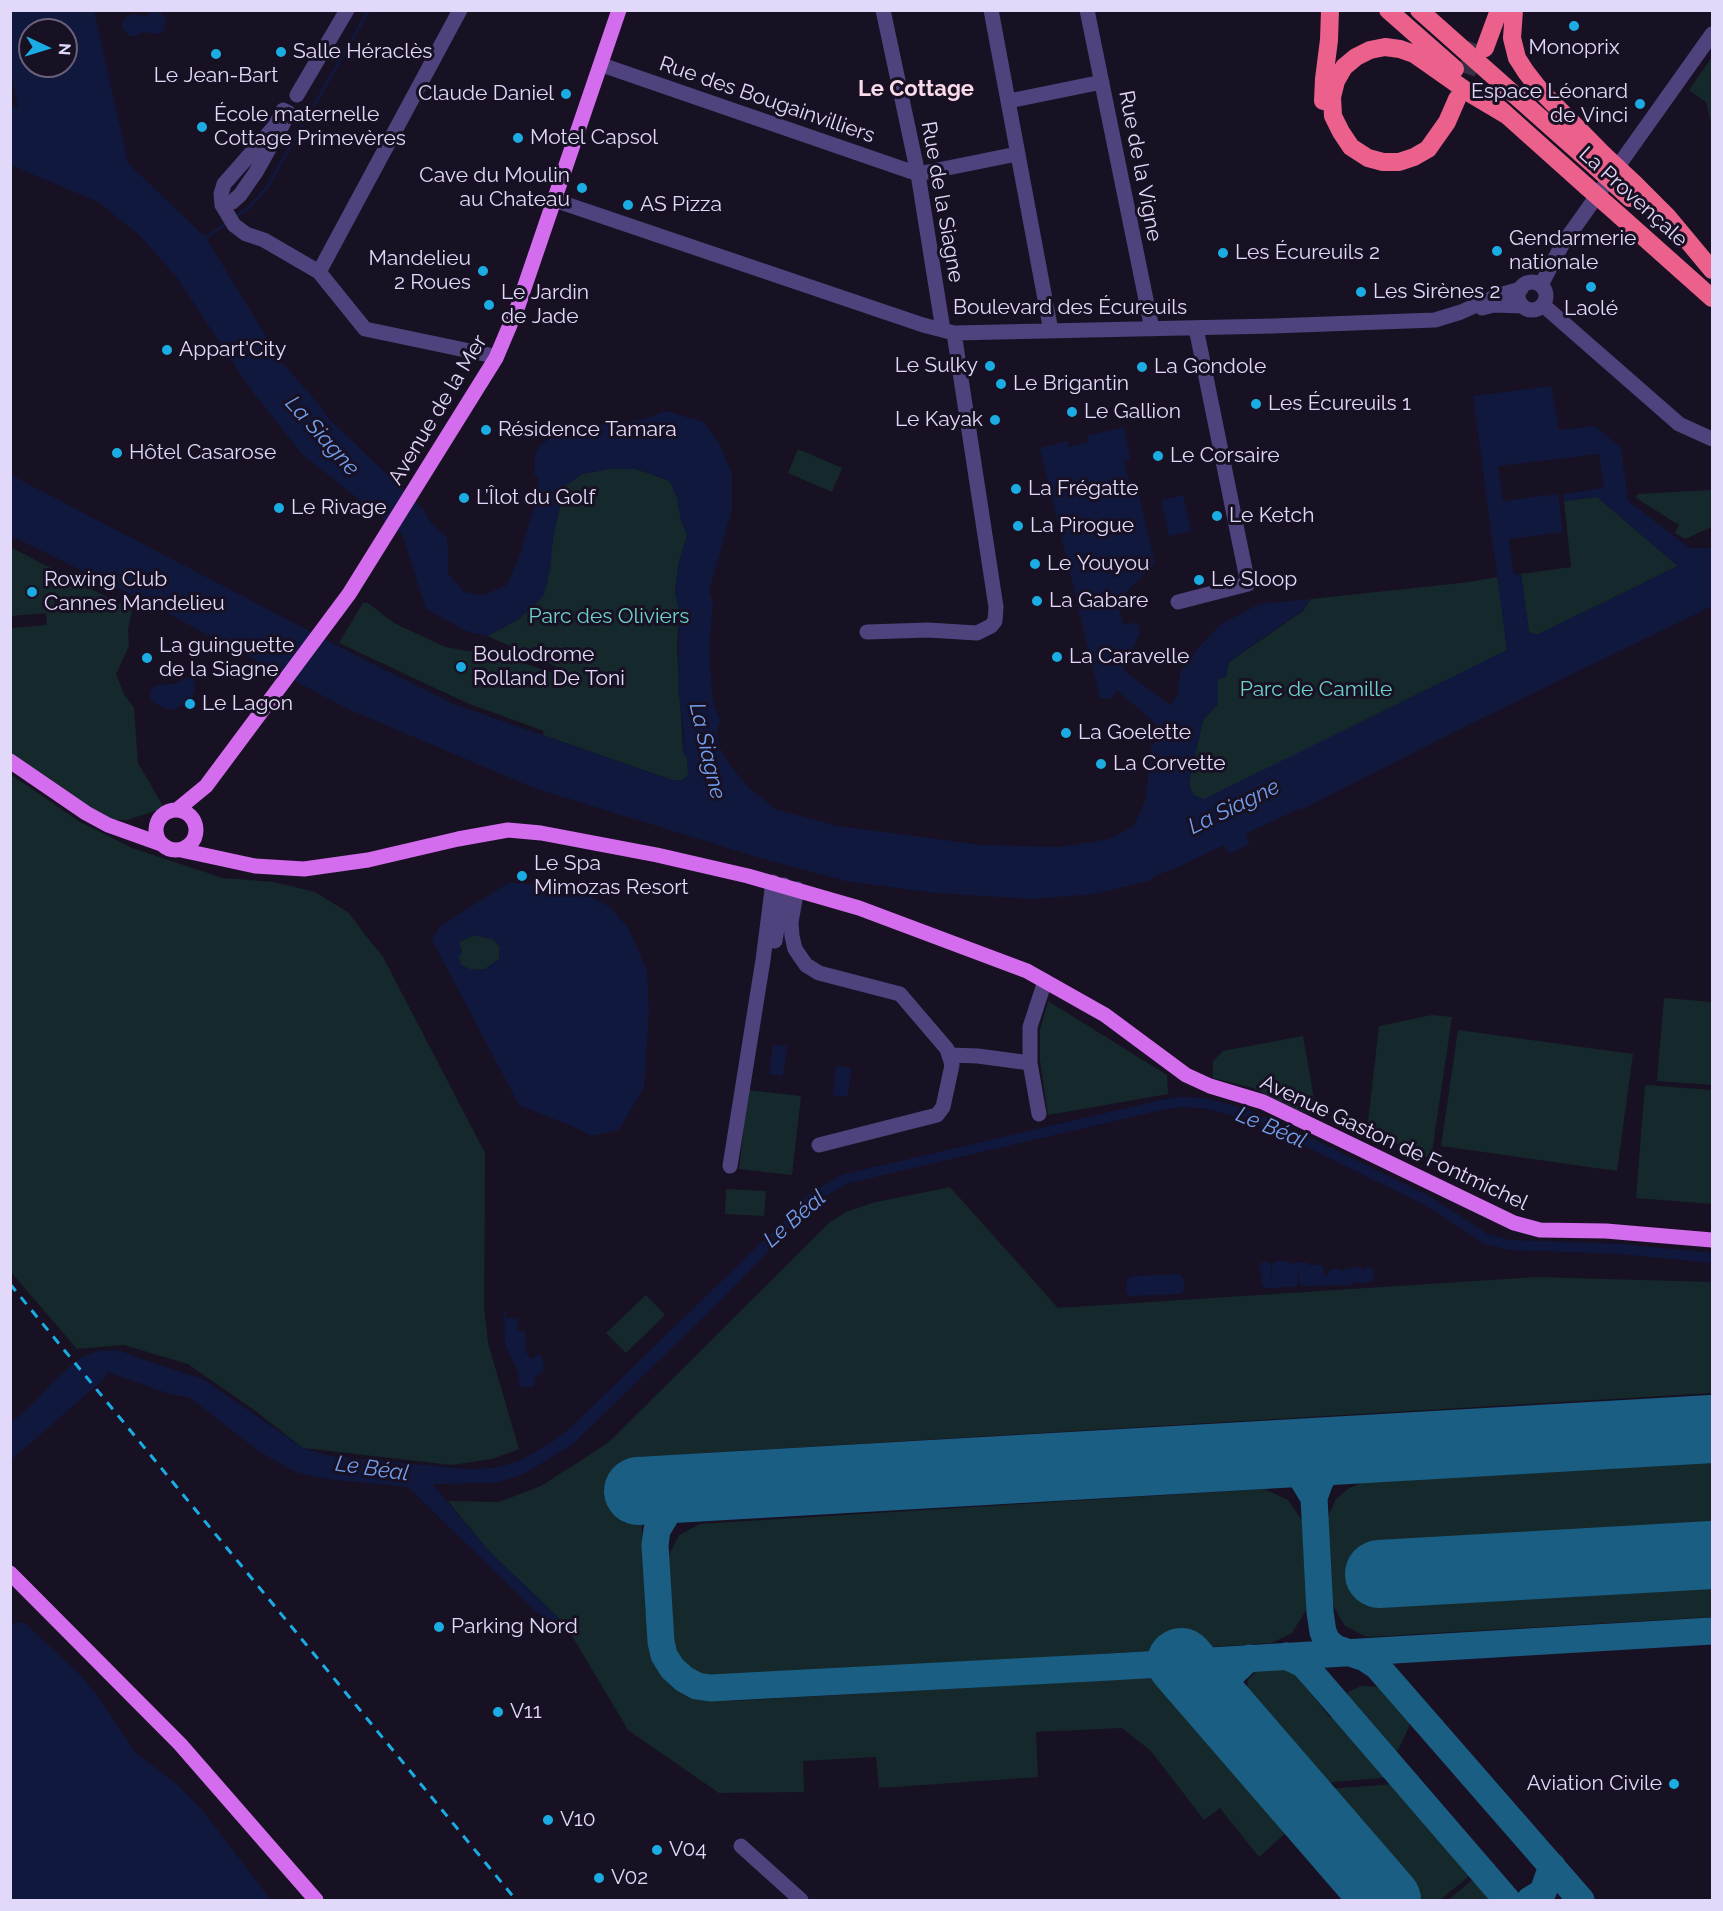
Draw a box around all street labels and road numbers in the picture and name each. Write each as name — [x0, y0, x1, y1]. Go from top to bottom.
street label: Rue des Bougainvilliers — [656, 51, 878, 149]
street label: Rue de la Vigne — [1113, 88, 1167, 244]
street label: Rue de la Siagne — [915, 119, 969, 285]
street label: La Provençale — [1573, 142, 1693, 252]
street label: Boulevard des Écureuils — [953, 295, 1187, 321]
street label: Avenue de la Mer — [383, 331, 493, 489]
street label: Avenue Gaston de Fontmichel — [1256, 1070, 1532, 1216]

